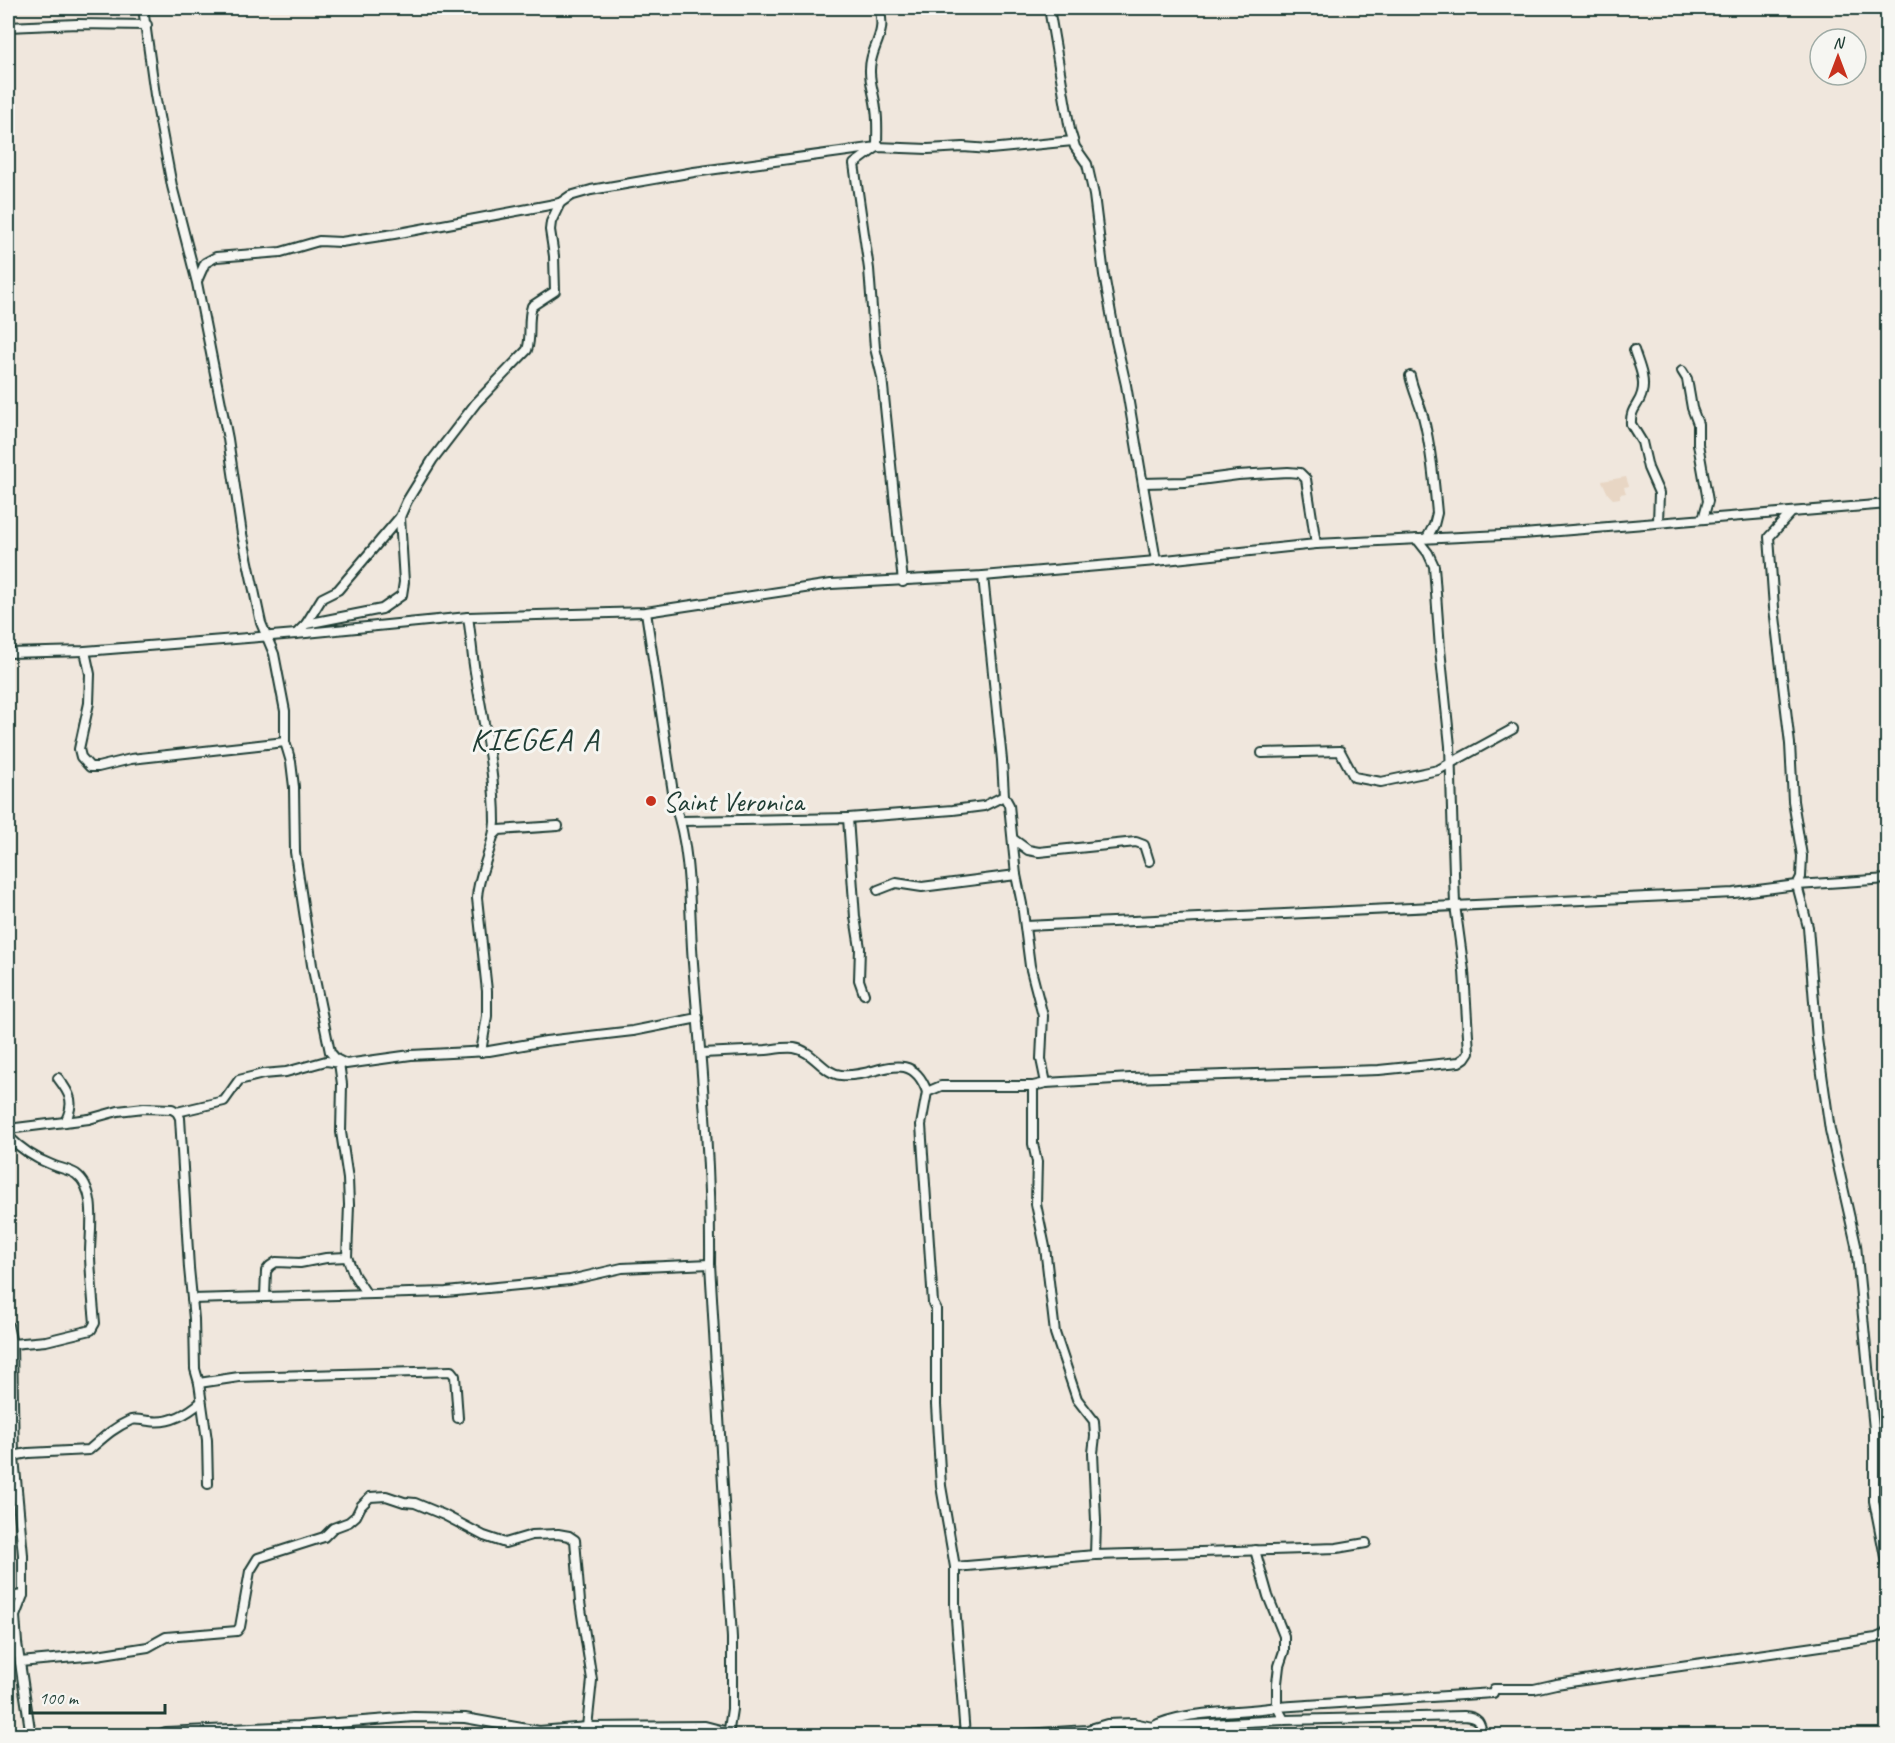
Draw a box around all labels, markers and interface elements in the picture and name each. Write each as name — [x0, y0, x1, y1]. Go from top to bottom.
north arrow — [1808, 27, 1868, 87]
text: N — [1833, 33, 1846, 53]
district label: KIEGEA A — [470, 719, 600, 760]
place label: Saint Veronica — [663, 784, 806, 819]
marker: Saint Veronica — [644, 794, 658, 808]
scale bar — [30, 1677, 165, 1715]
text: 100 m — [39, 1687, 80, 1709]

